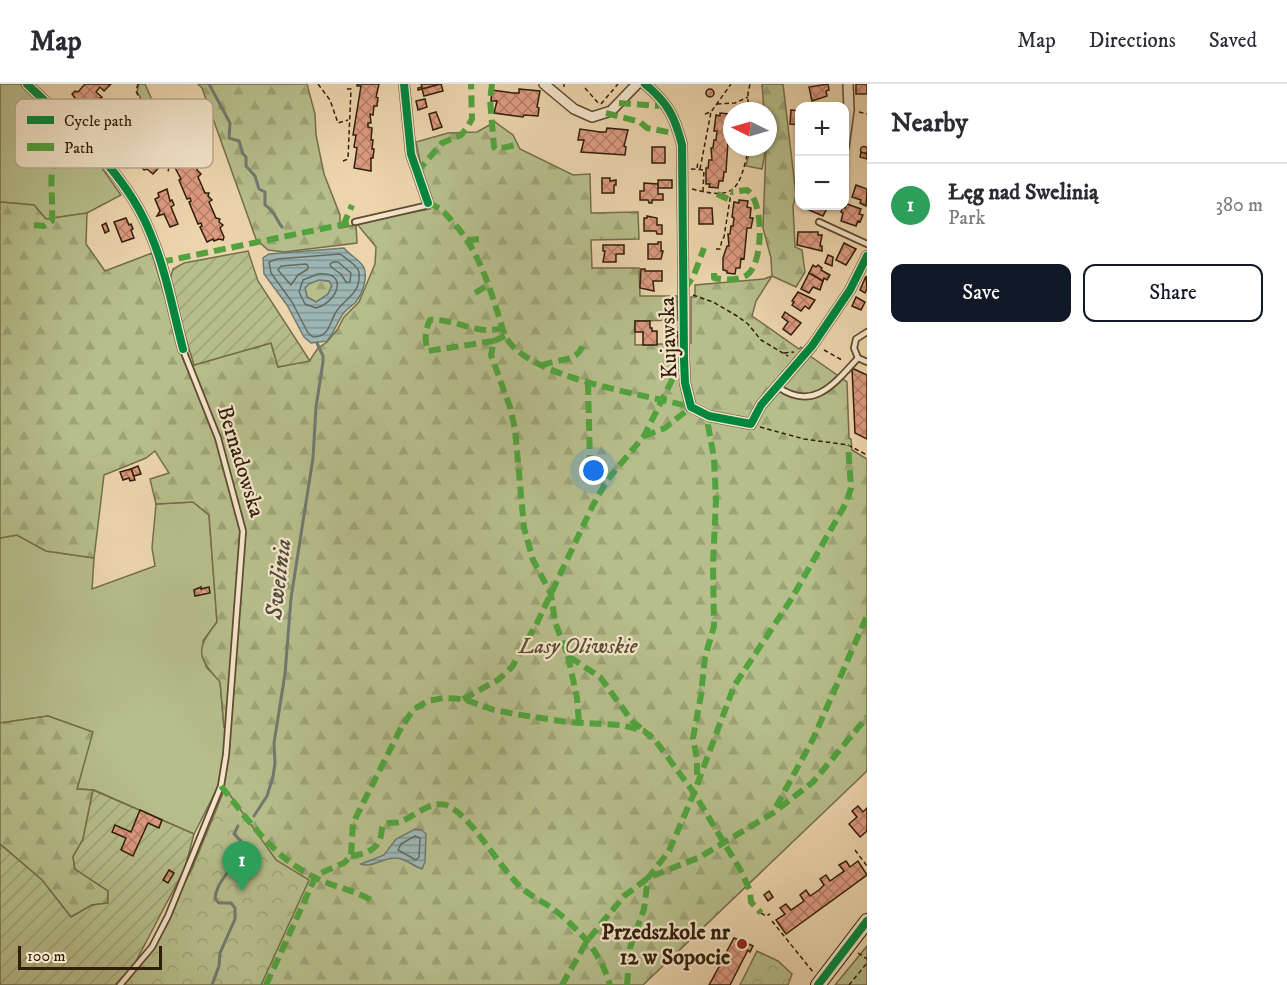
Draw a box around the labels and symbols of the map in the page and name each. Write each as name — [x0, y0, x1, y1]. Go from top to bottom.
legend — [15, 99, 213, 168]
north arrow — [723, 102, 777, 156]
text: Cycle path — [64, 111, 133, 131]
text: Path — [64, 138, 94, 158]
street label: Kujawska — [654, 296, 683, 379]
street label: Bernadowska — [211, 402, 271, 521]
your location — [579, 456, 608, 485]
water label: Swelinia — [259, 537, 299, 622]
park label: Lasy Oliwskie — [517, 633, 638, 660]
pin: 1 — [222, 842, 262, 891]
place label: Przedszkole nr 12 w Sopocie — [601, 919, 731, 971]
marker: Przedszkole nr 12 w Sopocie — [735, 937, 749, 951]
scale bar — [18, 943, 162, 970]

